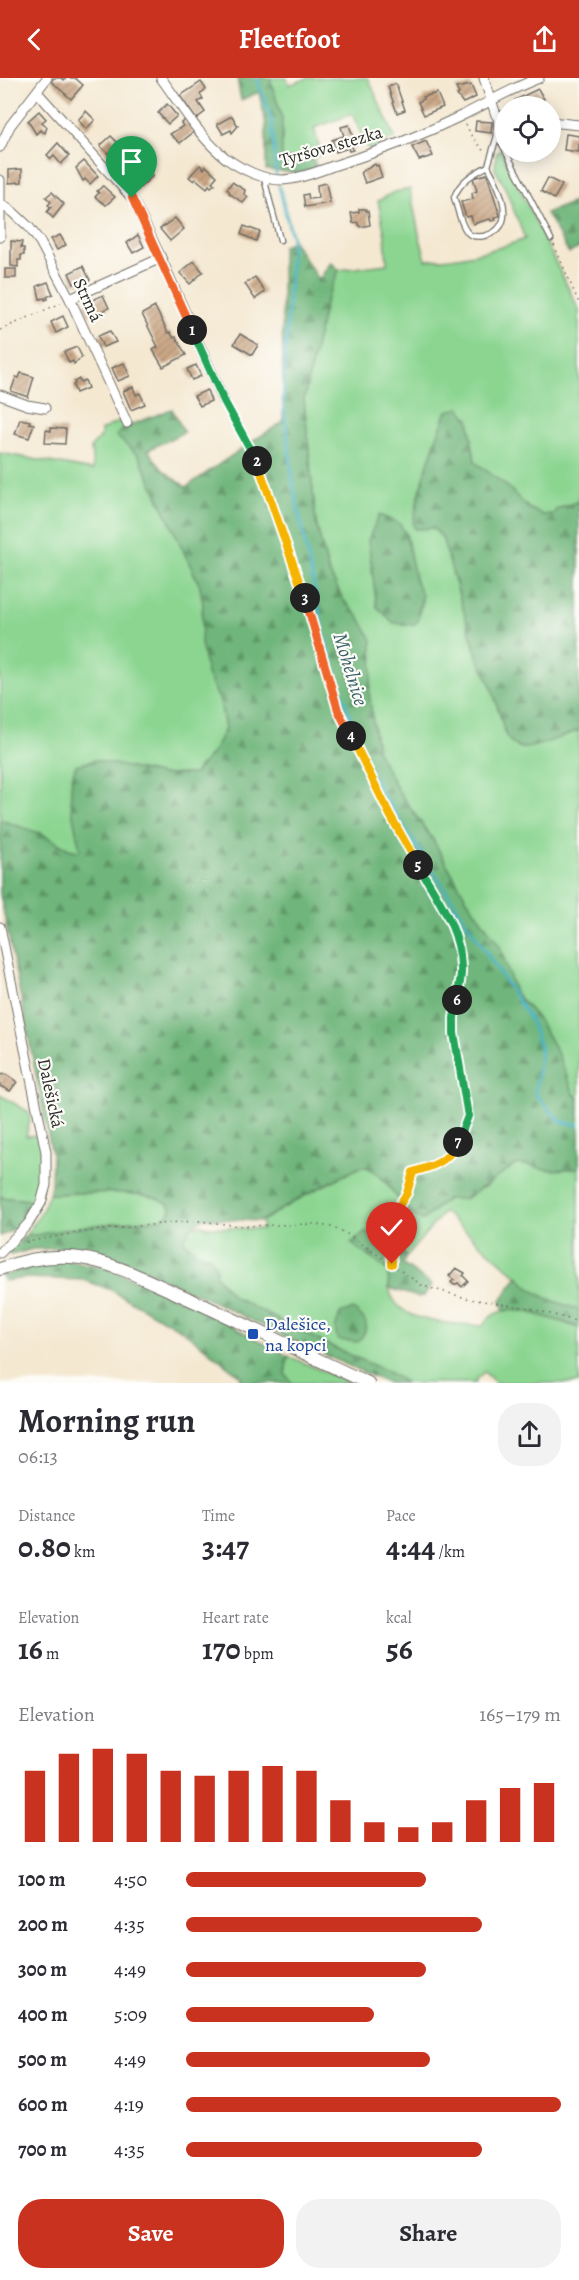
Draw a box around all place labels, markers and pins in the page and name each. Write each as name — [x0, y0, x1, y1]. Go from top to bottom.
pin — [106, 136, 157, 198]
pin: 1 — [177, 315, 207, 345]
pin: 2 — [242, 446, 272, 476]
pin: 3 — [290, 583, 320, 613]
pin: 4 — [336, 721, 366, 751]
pin: 5 — [403, 850, 433, 880]
pin: 6 — [442, 985, 472, 1015]
pin: 7 — [443, 1127, 473, 1157]
pin — [366, 1202, 417, 1264]
place label: Dalešice, na kopci — [265, 1312, 331, 1357]
marker: Dalešice, na kopci — [246, 1327, 260, 1341]

